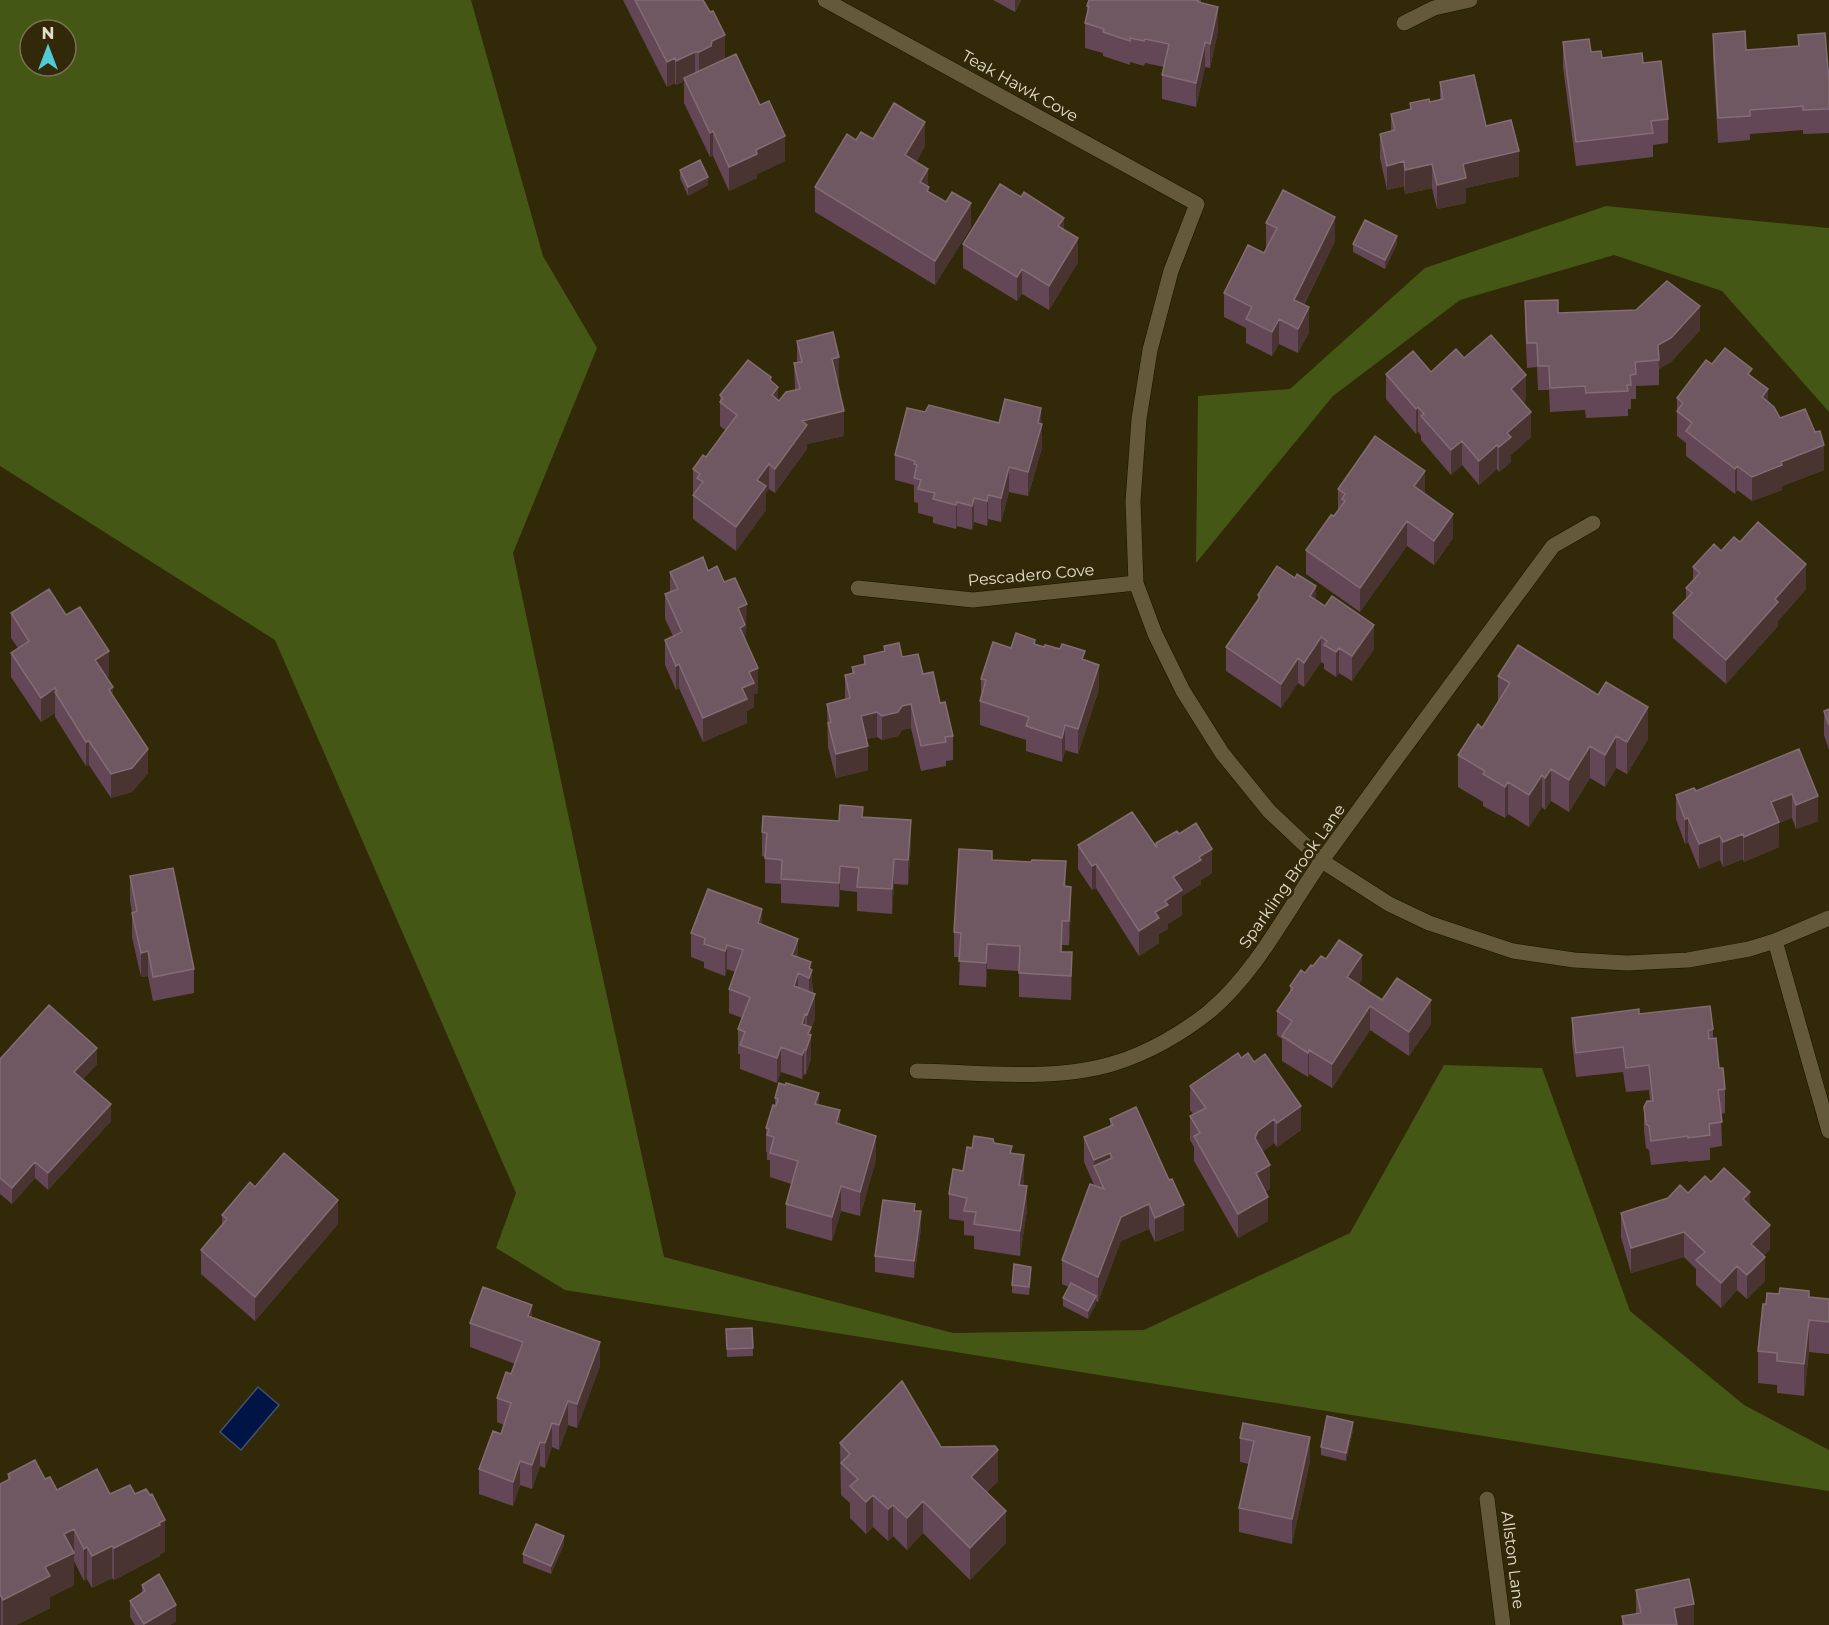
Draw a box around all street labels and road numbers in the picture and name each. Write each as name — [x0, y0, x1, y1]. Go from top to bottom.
street label: Teak Hawk Cove — [959, 46, 1081, 126]
street label: Pescadero Cove — [967, 560, 1095, 590]
street label: Sparkling Brook Lane — [1235, 800, 1349, 952]
street label: Allston Lane — [1498, 1510, 1528, 1610]

